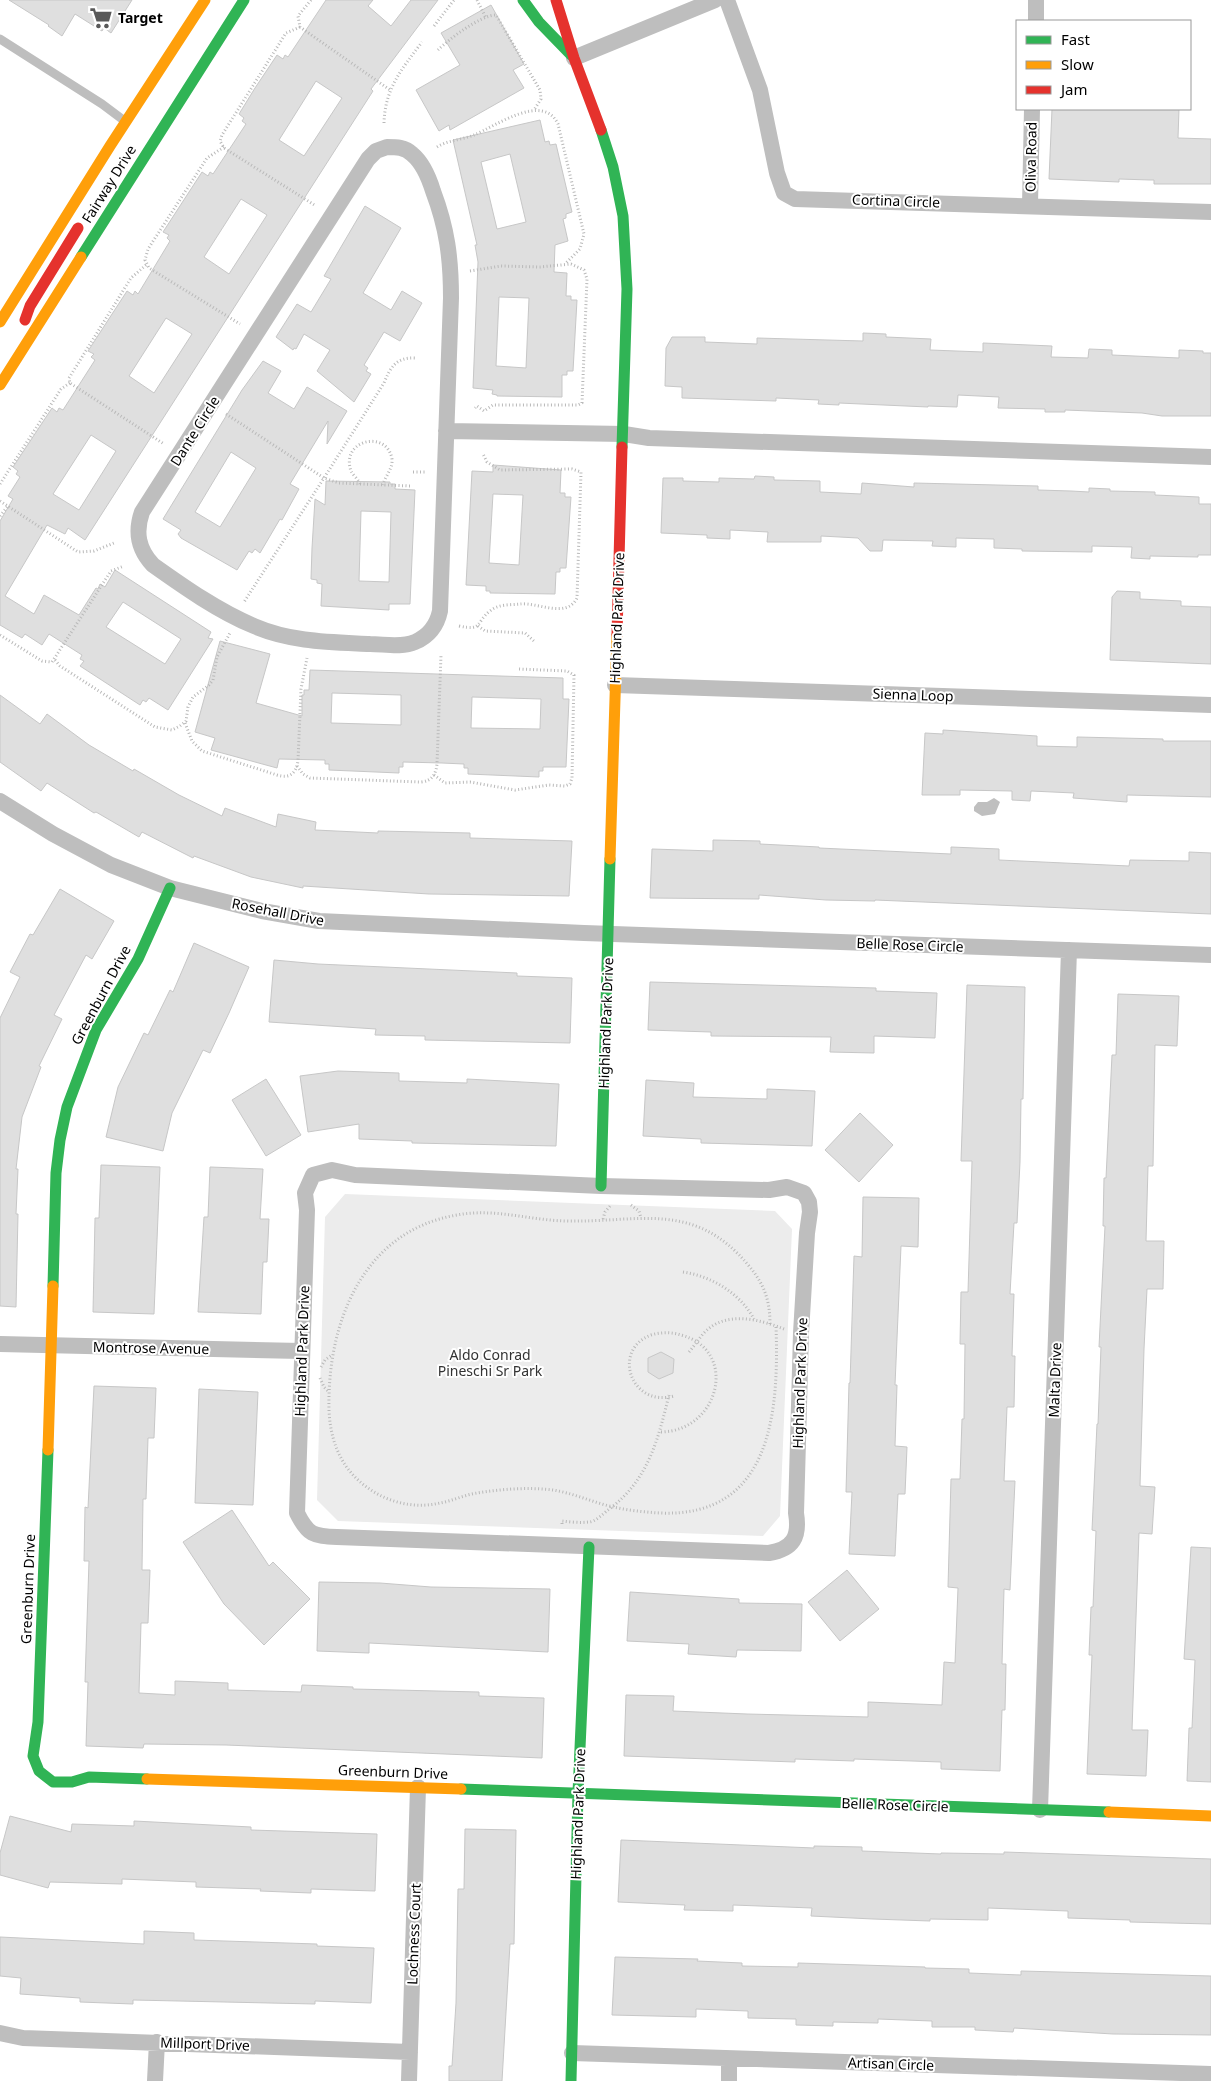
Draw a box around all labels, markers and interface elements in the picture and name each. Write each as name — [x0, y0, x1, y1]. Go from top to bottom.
supermarket icon: Target — [88, 5, 114, 31]
place label: Target — [118, 8, 163, 27]
legend — [1016, 20, 1191, 110]
text: Fast — [1061, 29, 1090, 49]
text: Slow — [1061, 54, 1094, 74]
text: Jam — [1059, 79, 1088, 99]
street label: Oliva Road — [1020, 122, 1041, 192]
street label: Fairway Drive — [77, 141, 140, 226]
street label: Cortina Circle — [852, 189, 940, 212]
street label: Dante Circle — [165, 392, 224, 469]
street label: Highland Park Drive — [605, 552, 628, 684]
street label: Sienna Loop — [872, 684, 954, 705]
street label: Rosehall Drive — [230, 893, 326, 930]
street label: Belle Rose Circle — [856, 933, 964, 956]
street label: Greenburn Drive — [66, 942, 135, 1048]
street label: Highland Park Drive — [594, 957, 617, 1089]
street label: Highland Park Drive — [290, 1285, 313, 1417]
street label: Highland Park Drive — [788, 1317, 811, 1449]
street label: Montrose Avenue — [93, 1337, 209, 1358]
street label: Malta Drive — [1044, 1342, 1065, 1418]
park label: Aldo Conrad Pineschi Sr Park — [438, 1345, 543, 1380]
street label: Greenburn Drive — [16, 1534, 39, 1644]
street label: Highland Park Drive — [566, 1748, 589, 1880]
street label: Greenburn Drive — [338, 1760, 448, 1783]
street label: Belle Rose Circle — [841, 1793, 949, 1816]
street label: Lochness Court — [402, 1883, 425, 1985]
street label: Millport Drive — [160, 2032, 250, 2055]
street label: Artisan Circle — [847, 2052, 935, 2075]

